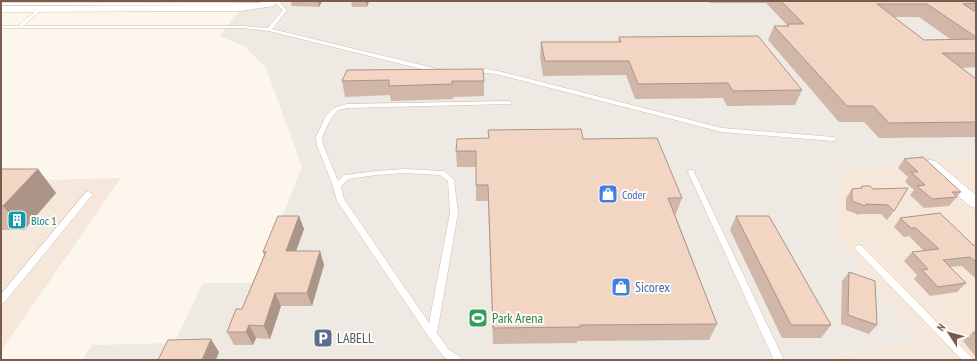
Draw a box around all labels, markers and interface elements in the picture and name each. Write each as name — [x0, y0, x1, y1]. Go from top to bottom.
shop icon: Coder — [597, 183, 619, 205]
place label: Coder — [622, 187, 646, 202]
building icon: Bloc 1 — [6, 209, 28, 231]
place label: Bloc 1 — [31, 213, 57, 228]
shop icon: Sicorex — [610, 276, 632, 298]
place label: Sicorex — [635, 278, 670, 296]
sports icon: Park Arena — [467, 307, 489, 329]
place label: Park Arena — [492, 309, 543, 327]
north arrow — [929, 313, 969, 353]
text: N — [933, 321, 948, 334]
parking icon: LABELL — [312, 327, 334, 349]
place label: LABELL — [337, 329, 374, 347]

